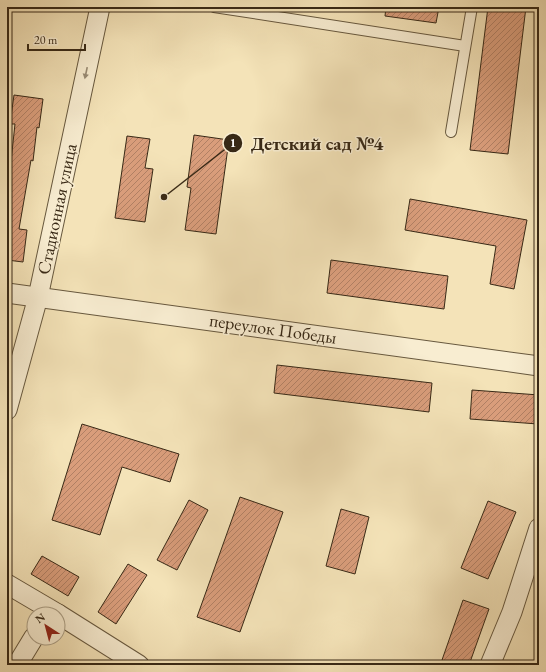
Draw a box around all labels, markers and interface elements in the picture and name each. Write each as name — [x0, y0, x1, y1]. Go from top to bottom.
scale bar — [28, 26, 85, 52]
text: 20 m — [34, 32, 58, 48]
one-way arrow — [82, 66, 88, 79]
callout: Детский сад №4 — [223, 128, 392, 159]
text: Детский сад №4 — [251, 131, 384, 156]
text: 1 — [230, 135, 236, 151]
street label: Стадионная улица — [31, 140, 82, 277]
street label: переулок Победы — [208, 308, 338, 349]
north arrow — [26, 606, 66, 646]
text: N — [32, 610, 48, 626]

